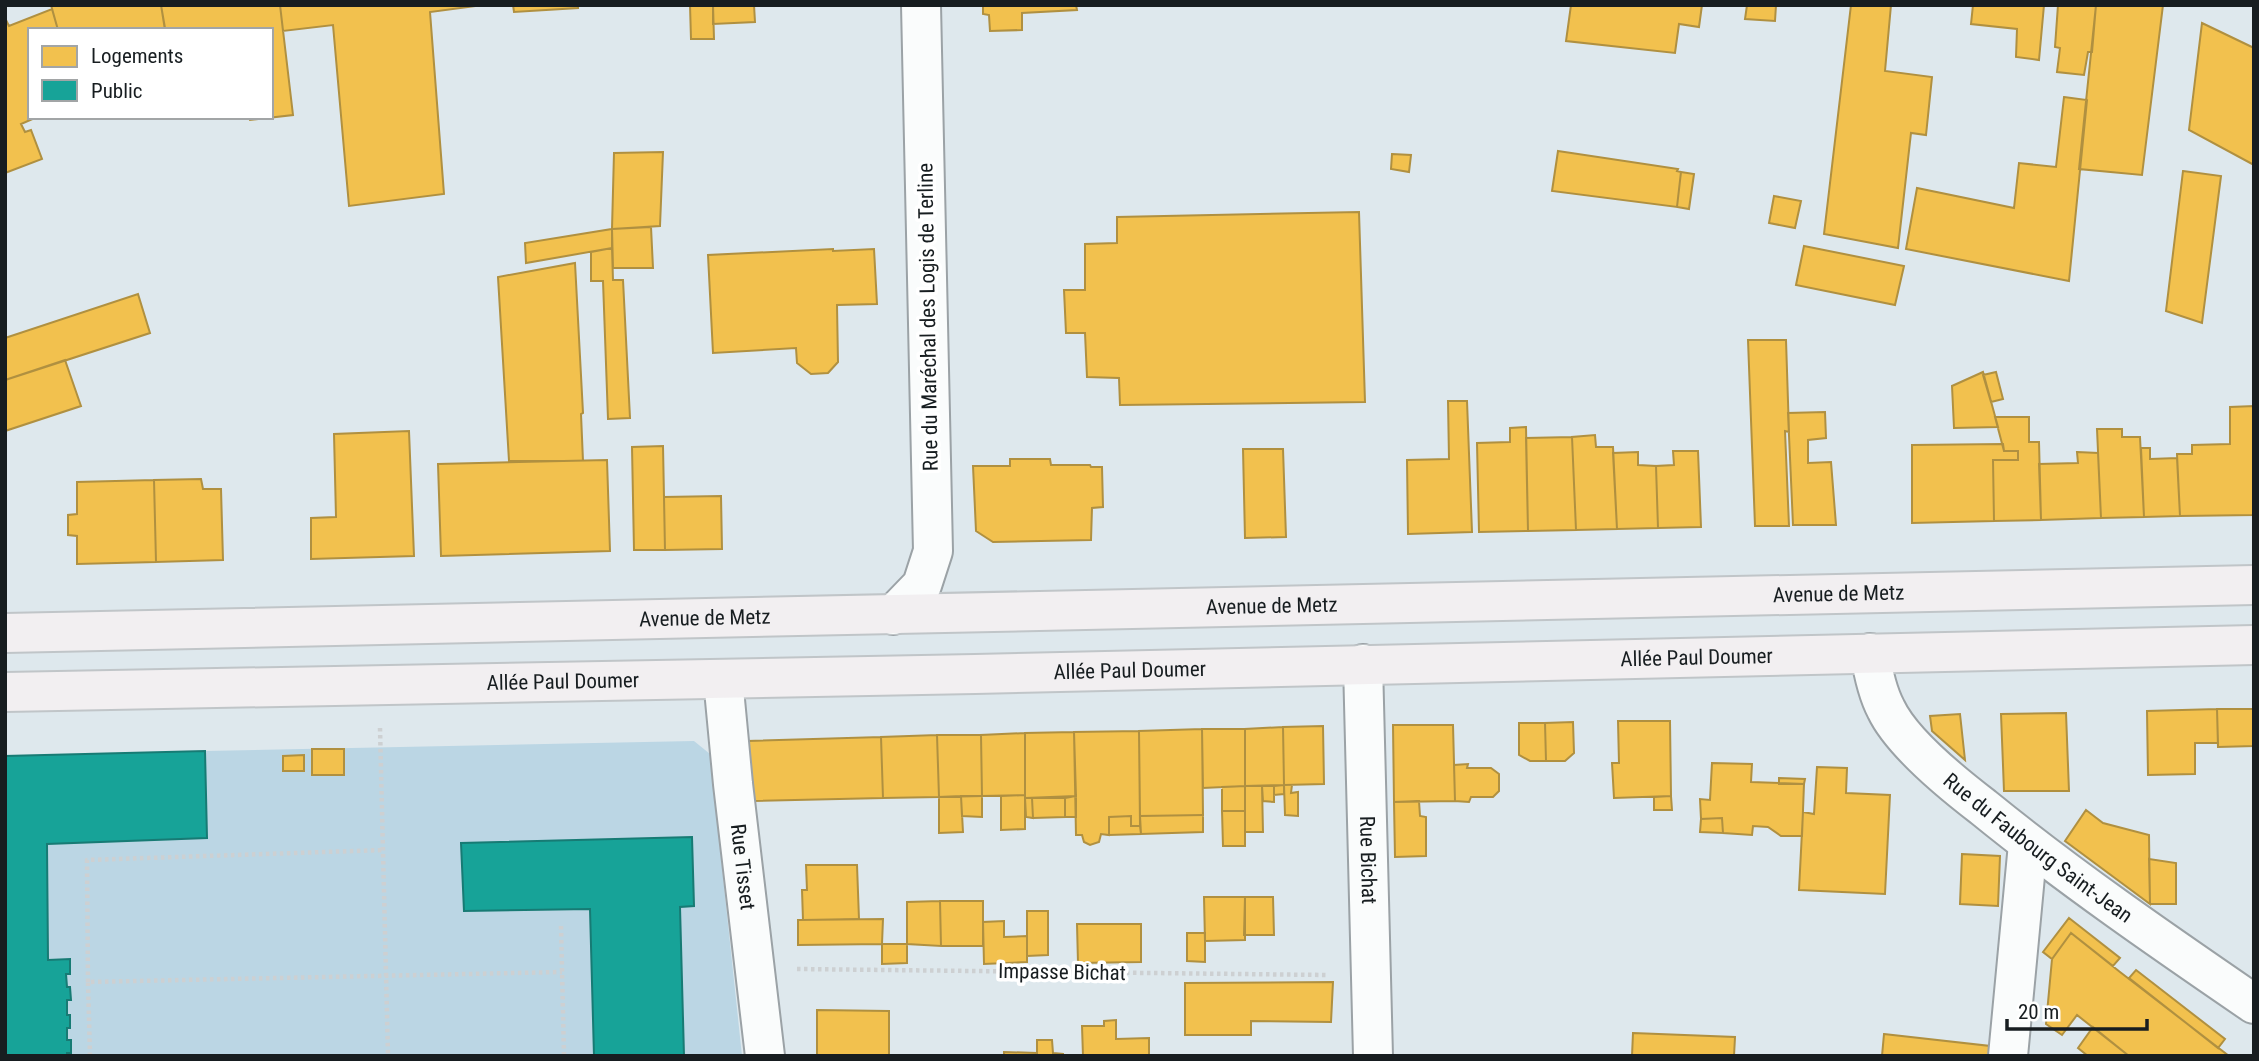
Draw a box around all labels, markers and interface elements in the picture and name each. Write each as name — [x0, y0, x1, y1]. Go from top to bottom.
legend — [28, 28, 273, 119]
text: Logements — [91, 44, 183, 68]
text: Public — [91, 79, 143, 103]
street label: Rue du Maréchal des Logis de Terline — [913, 163, 943, 471]
street label: Avenue de Metz — [1773, 580, 1905, 607]
street label: Avenue de Metz — [1206, 593, 1338, 619]
street label: Avenue de Metz — [639, 605, 771, 631]
street label: Allée Paul Doumer — [1620, 644, 1773, 671]
street label: Allée Paul Doumer — [1053, 657, 1206, 684]
street label: Allée Paul Doumer — [486, 668, 639, 695]
street label: Rue du Faubourg Saint-Jean — [1939, 768, 2137, 928]
street label: Rue Bichat — [1355, 815, 1381, 904]
street label: Rue Tisset — [726, 823, 760, 911]
street label: Impasse Bichat — [998, 959, 1126, 985]
scale bar — [2007, 988, 2147, 1032]
text: 20 m — [2018, 1000, 2059, 1024]

